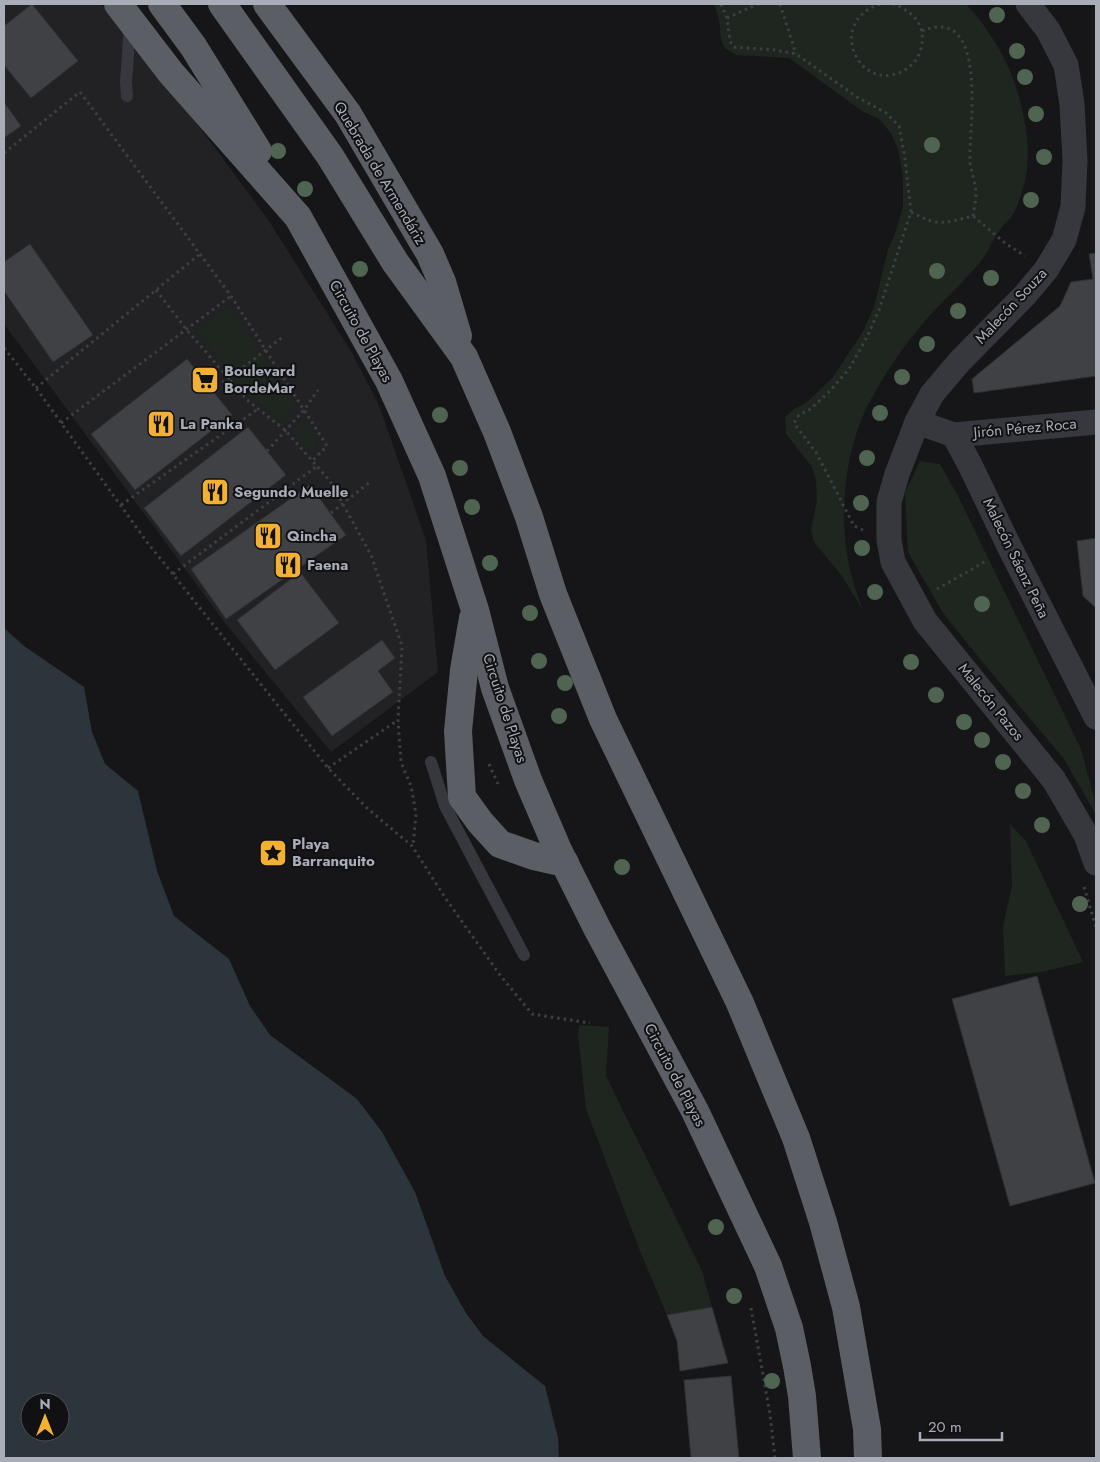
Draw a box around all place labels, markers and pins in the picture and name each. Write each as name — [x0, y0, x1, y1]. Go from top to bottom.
place label: Boulevard BordeMar — [224, 360, 295, 399]
supermarket icon: Boulevard BordeMar — [190, 365, 220, 395]
restaurant icon: La Panka — [146, 409, 176, 439]
place label: La Panka — [180, 413, 243, 435]
restaurant icon: Segundo Muelle — [200, 477, 230, 507]
place label: Segundo Muelle — [234, 481, 349, 503]
restaurant icon: Qincha — [253, 521, 283, 551]
place label: Qincha — [287, 525, 337, 547]
restaurant icon: Faena — [273, 550, 303, 580]
place label: Faena — [307, 554, 348, 576]
place label: Playa Barranquito — [292, 833, 375, 872]
place icon: Playa Barranquito — [258, 838, 288, 868]

